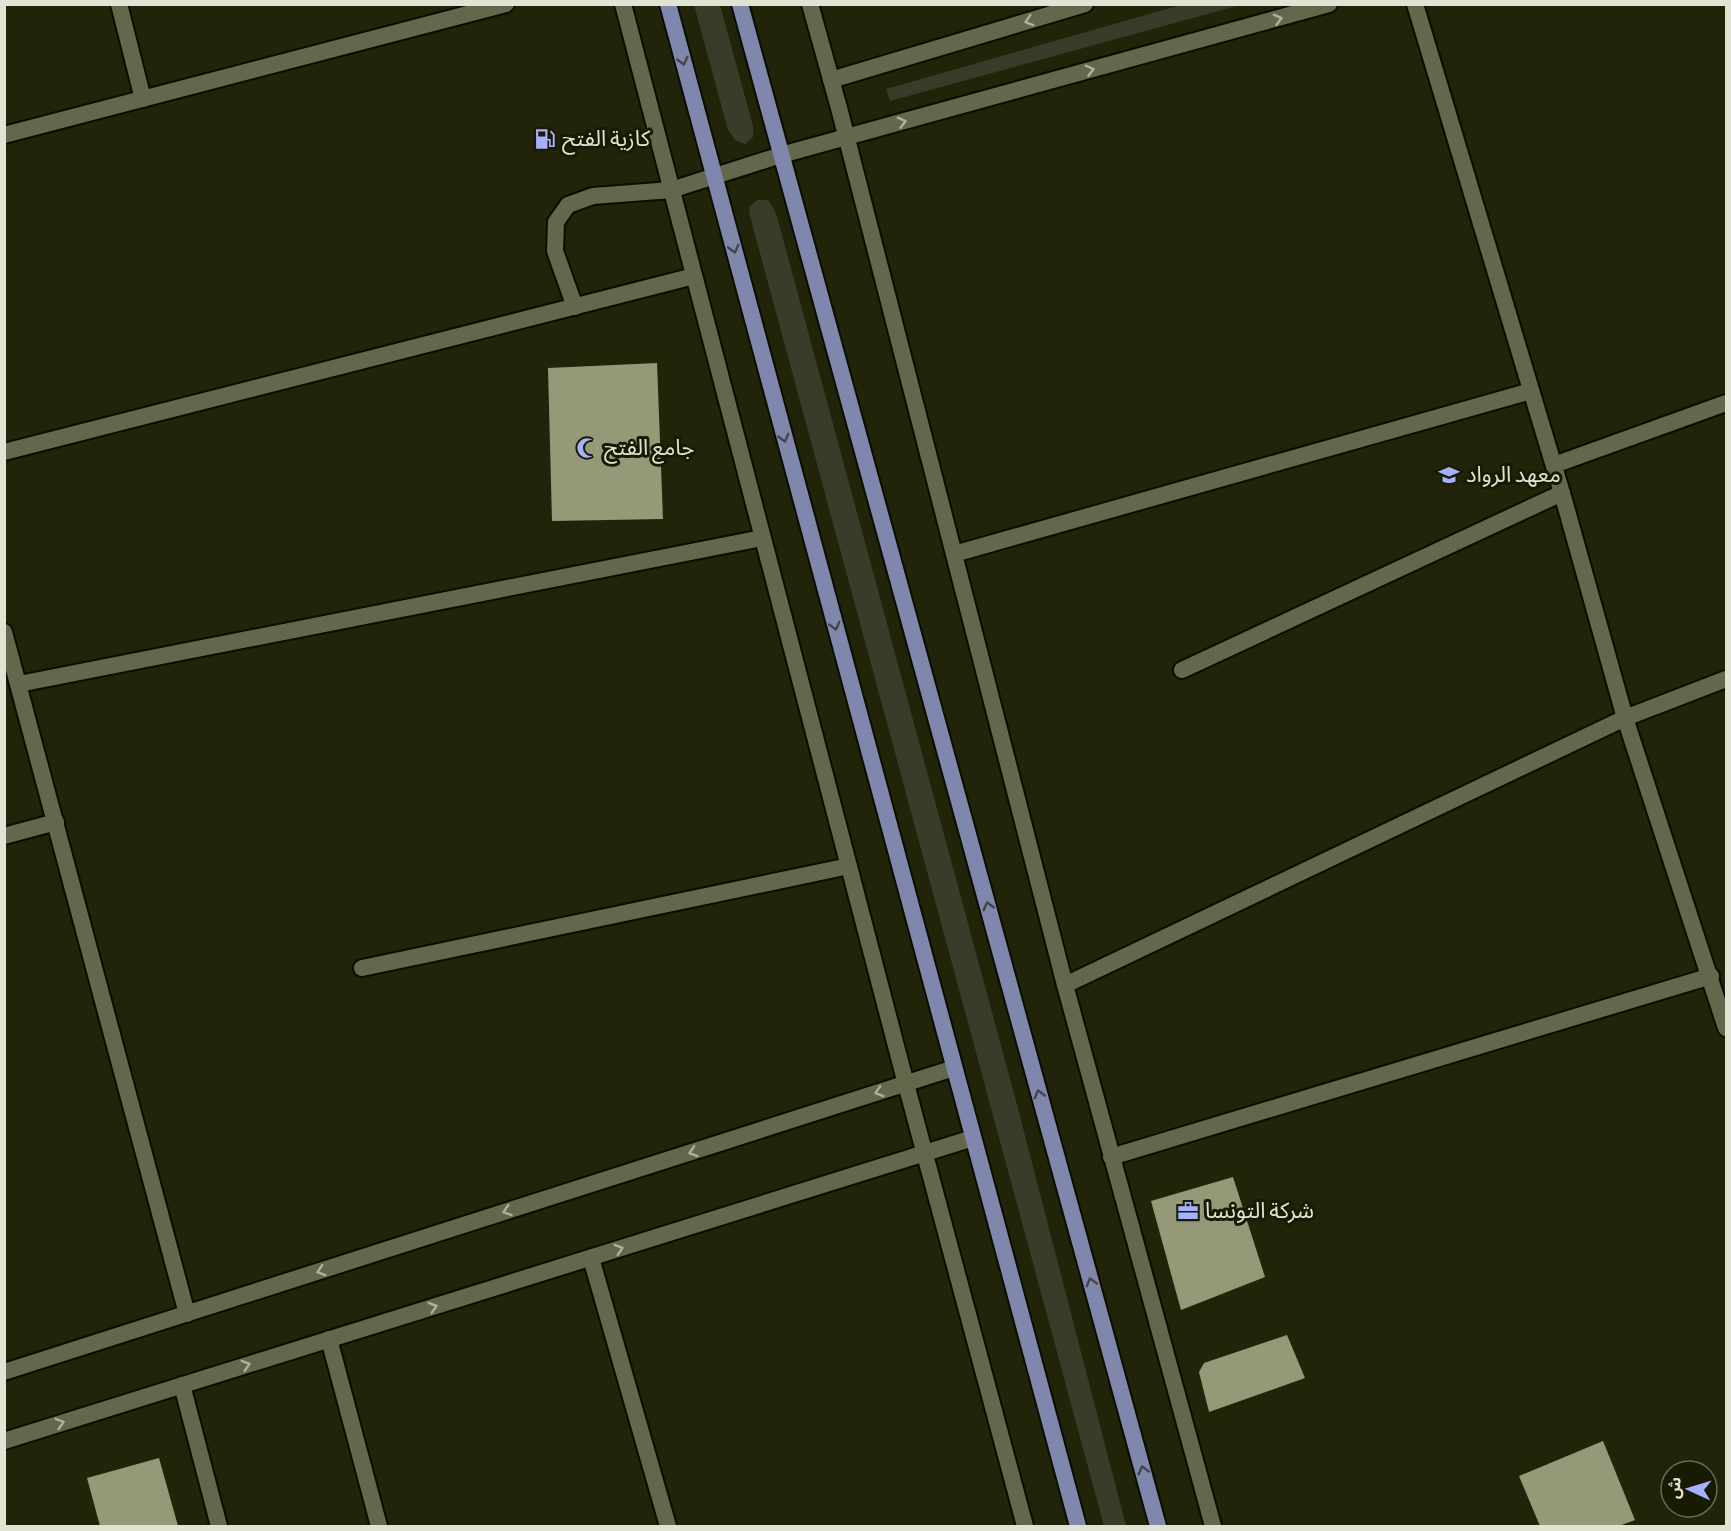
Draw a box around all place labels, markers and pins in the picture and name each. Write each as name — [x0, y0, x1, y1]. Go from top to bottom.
fuel station icon: كازية الفتح — [533, 127, 557, 151]
place label: كازية الفتح — [562, 128, 651, 155]
mosque icon: جامع الفتح — [575, 436, 599, 460]
place label: جامع الفتح — [604, 437, 695, 464]
school or university icon: معهد الرواد — [1437, 463, 1461, 487]
place label: معهد الرواد — [1466, 464, 1561, 487]
office icon: شركة التونسا — [1176, 1199, 1200, 1223]
place label: شركة التونسا — [1205, 1200, 1314, 1223]

